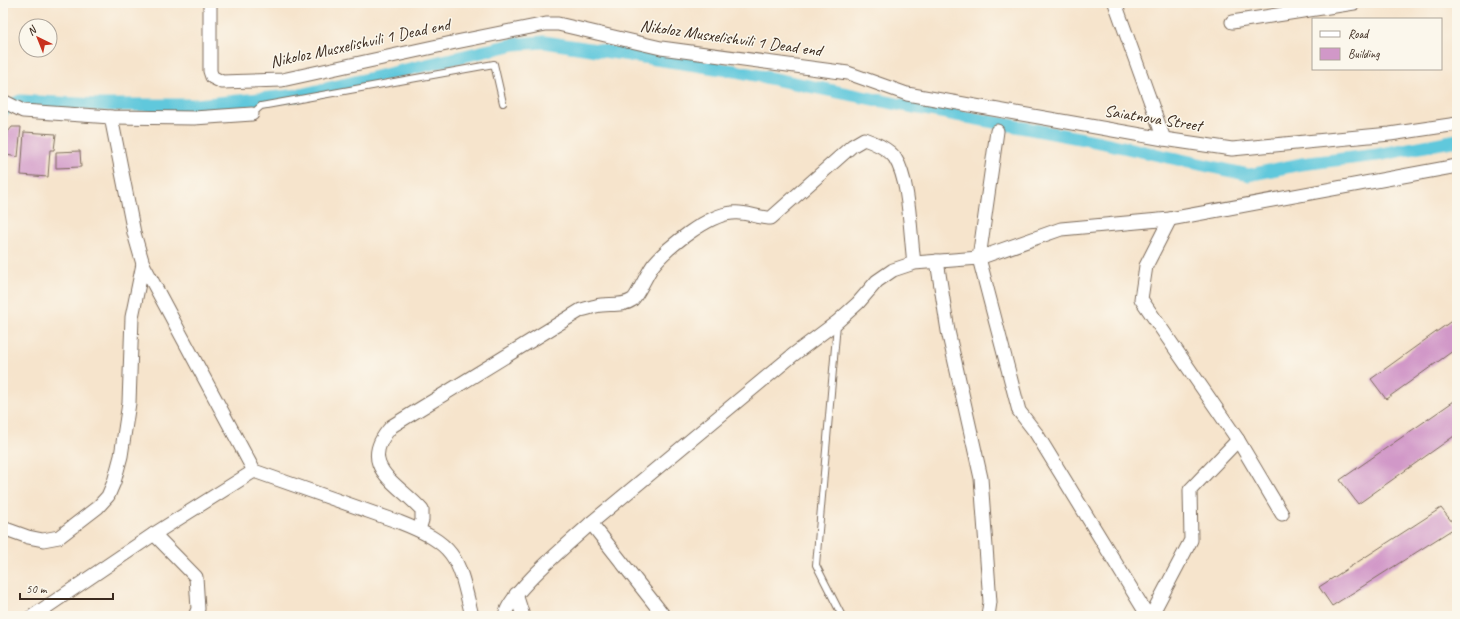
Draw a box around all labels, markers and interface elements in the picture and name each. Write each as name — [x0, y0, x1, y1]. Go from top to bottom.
street label: Nikoloz Musxelishvili 1 Dead end — [268, 13, 454, 72]
street label: Nikoloz Musxelishvili 1 Dead end — [639, 15, 825, 61]
north arrow — [18, 18, 58, 58]
legend — [1312, 18, 1442, 70]
text: N — [24, 22, 40, 38]
text: Road — [1348, 26, 1370, 42]
text: Building — [1348, 46, 1380, 62]
street label: Saiatnova Street — [1103, 100, 1206, 136]
scale bar — [20, 575, 113, 601]
text: 50 m — [26, 581, 48, 597]

